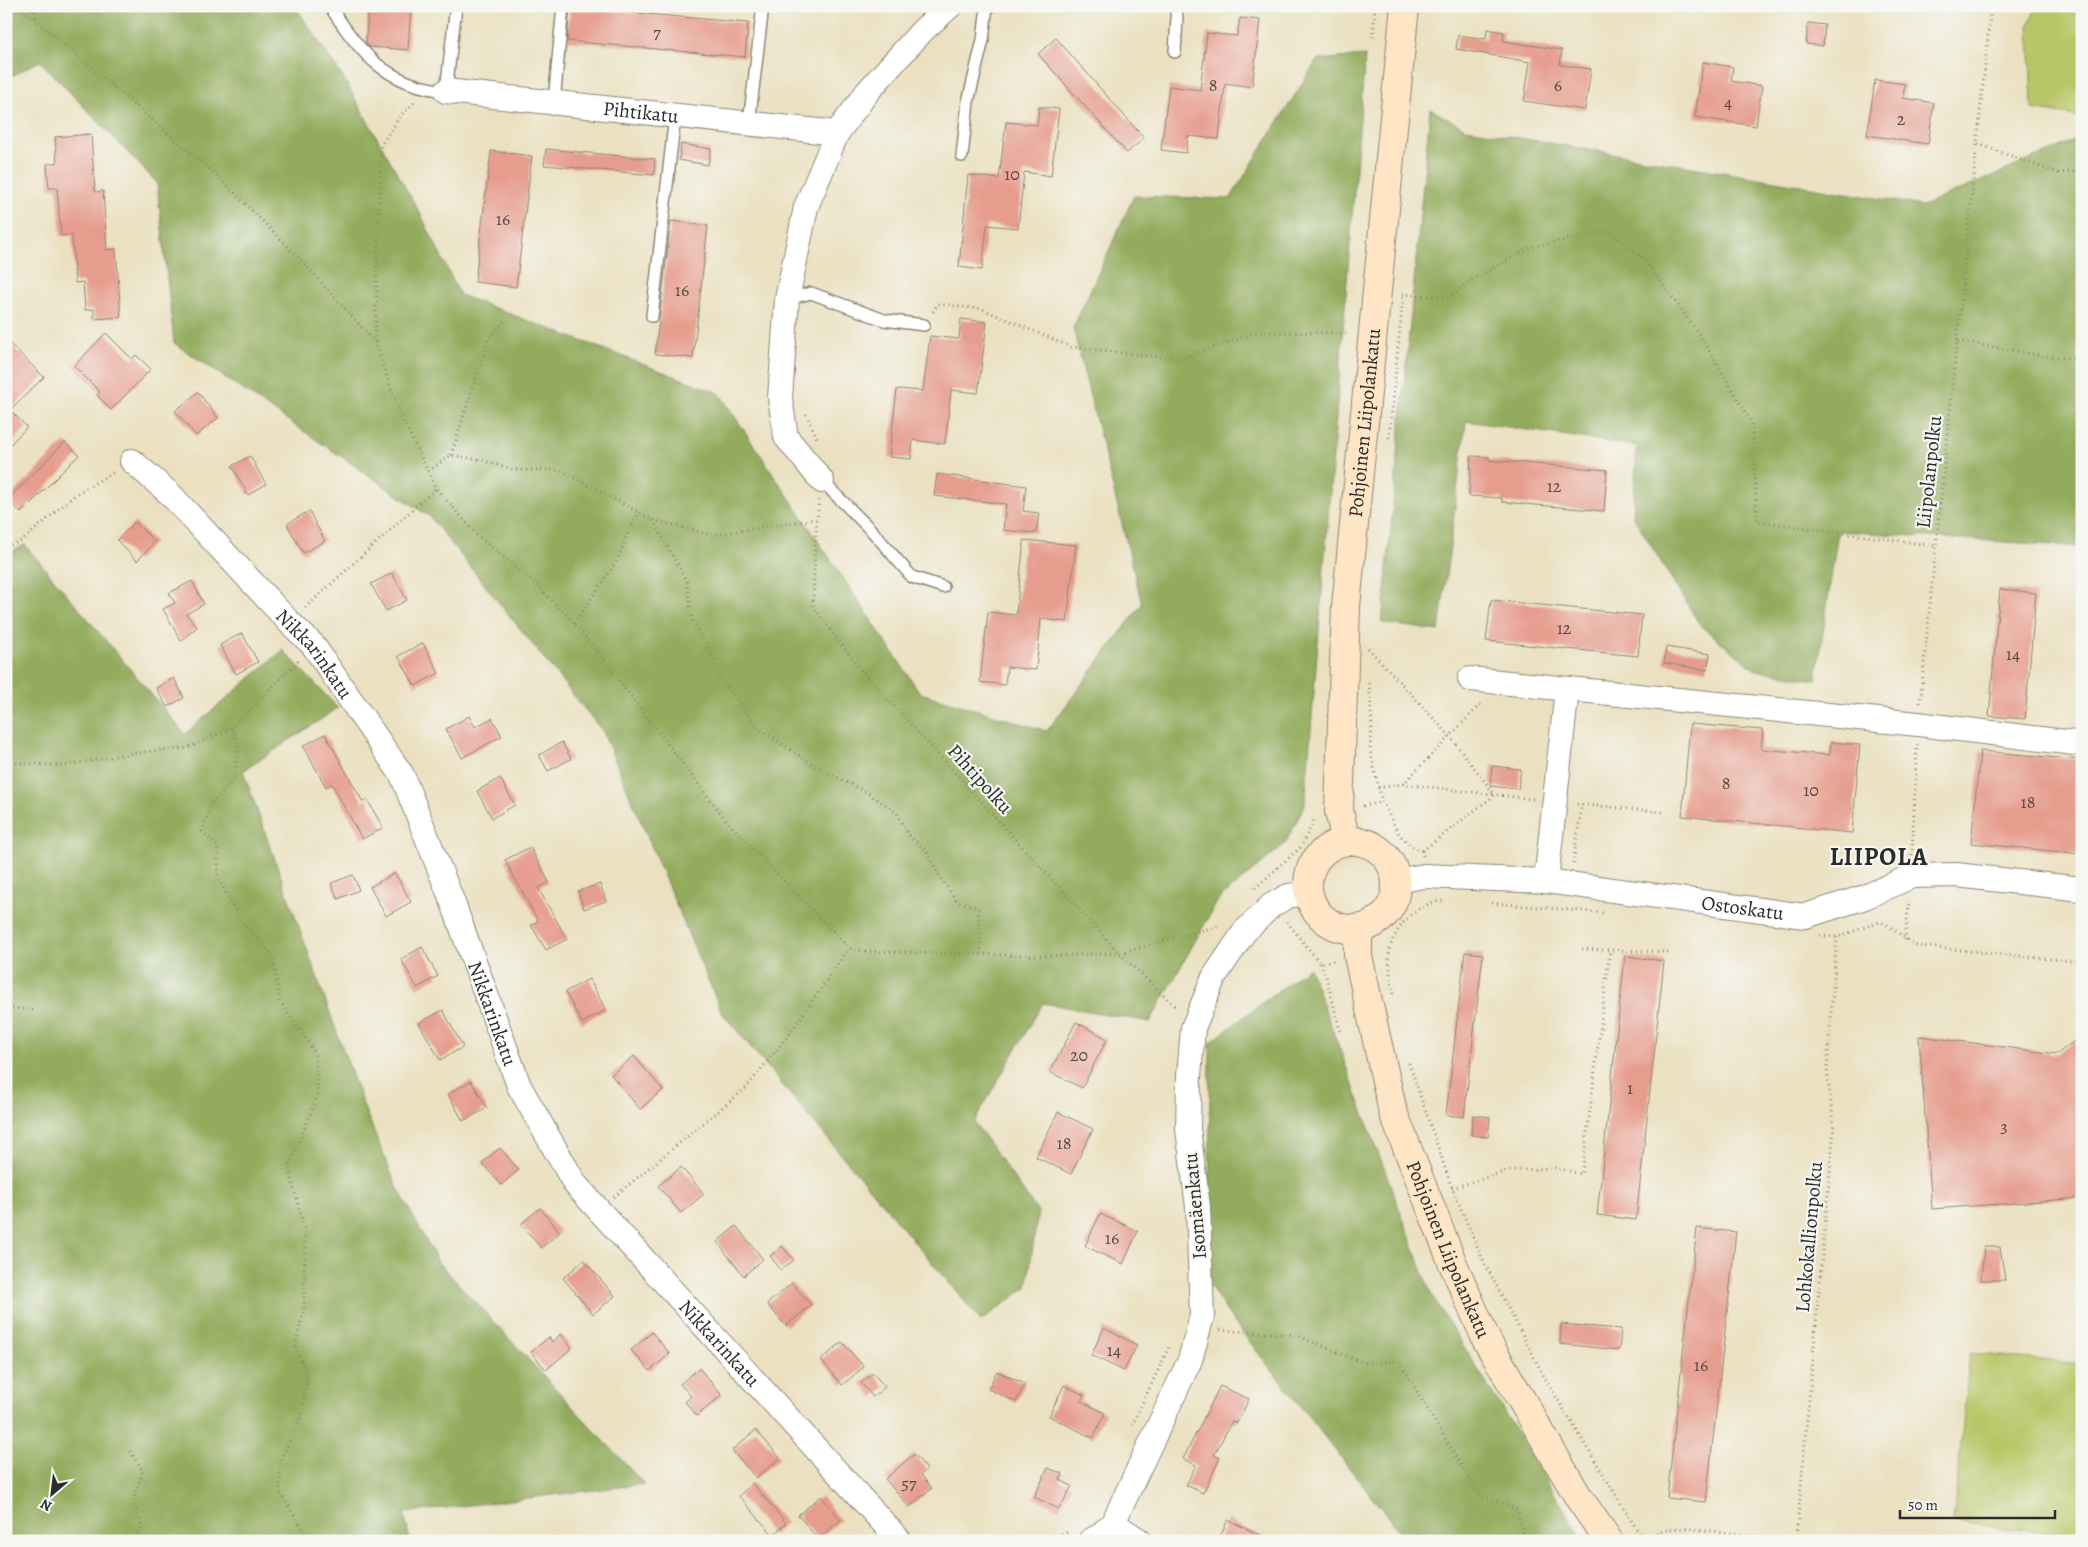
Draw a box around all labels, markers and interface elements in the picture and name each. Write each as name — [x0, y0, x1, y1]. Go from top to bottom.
house number: 7 — [653, 20, 661, 44]
house number: 8 — [1209, 73, 1217, 97]
house number: 6 — [1554, 73, 1562, 97]
house number: 4 — [1724, 90, 1732, 114]
street label: Pihtikatu — [602, 94, 680, 129]
house number: 2 — [1897, 107, 1906, 131]
house number: 10 — [1004, 162, 1020, 186]
house number: 16 — [496, 207, 510, 231]
house number: 16 — [675, 278, 689, 302]
street label: Pohjoinen Liipolankatu — [1341, 327, 1387, 519]
street label: Liipolanpolku — [1910, 414, 1948, 530]
house number: 12 — [1547, 474, 1562, 498]
street label: Nikkarinkatu — [270, 603, 359, 704]
house number: 12 — [1557, 616, 1572, 640]
house number: 14 — [2006, 642, 2020, 666]
street label: Pihtipolku — [941, 738, 1019, 820]
house number: 8 — [1722, 771, 1730, 795]
house number: 10 — [1803, 778, 1819, 802]
house number: 18 — [2021, 790, 2035, 814]
district label: LIIPOLA — [1830, 840, 1928, 874]
street label: Ostoskatu — [1700, 889, 1786, 927]
street label: Nikkarinkatu — [462, 957, 524, 1069]
house number: 20 — [1070, 1043, 1088, 1067]
house number: 1 — [1627, 1076, 1633, 1100]
house number: 3 — [2000, 1114, 2008, 1138]
house number: 18 — [1057, 1131, 1071, 1155]
street label: Isomäenkatu — [1177, 1151, 1213, 1260]
street label: Pohjoinen Liipolankatu — [1400, 1157, 1498, 1342]
street label: Lohkokallionpolku — [1789, 1160, 1829, 1314]
house number: 16 — [1105, 1226, 1119, 1250]
street label: Nikkarinkatu — [673, 1293, 767, 1393]
house number: 14 — [1107, 1338, 1121, 1362]
house number: 16 — [1694, 1353, 1708, 1377]
north arrow — [28, 1470, 78, 1520]
house number: 57 — [901, 1471, 917, 1495]
scale bar — [1900, 1487, 2056, 1519]
text: N — [37, 1494, 55, 1516]
text: 50 m — [1908, 1495, 1938, 1515]

